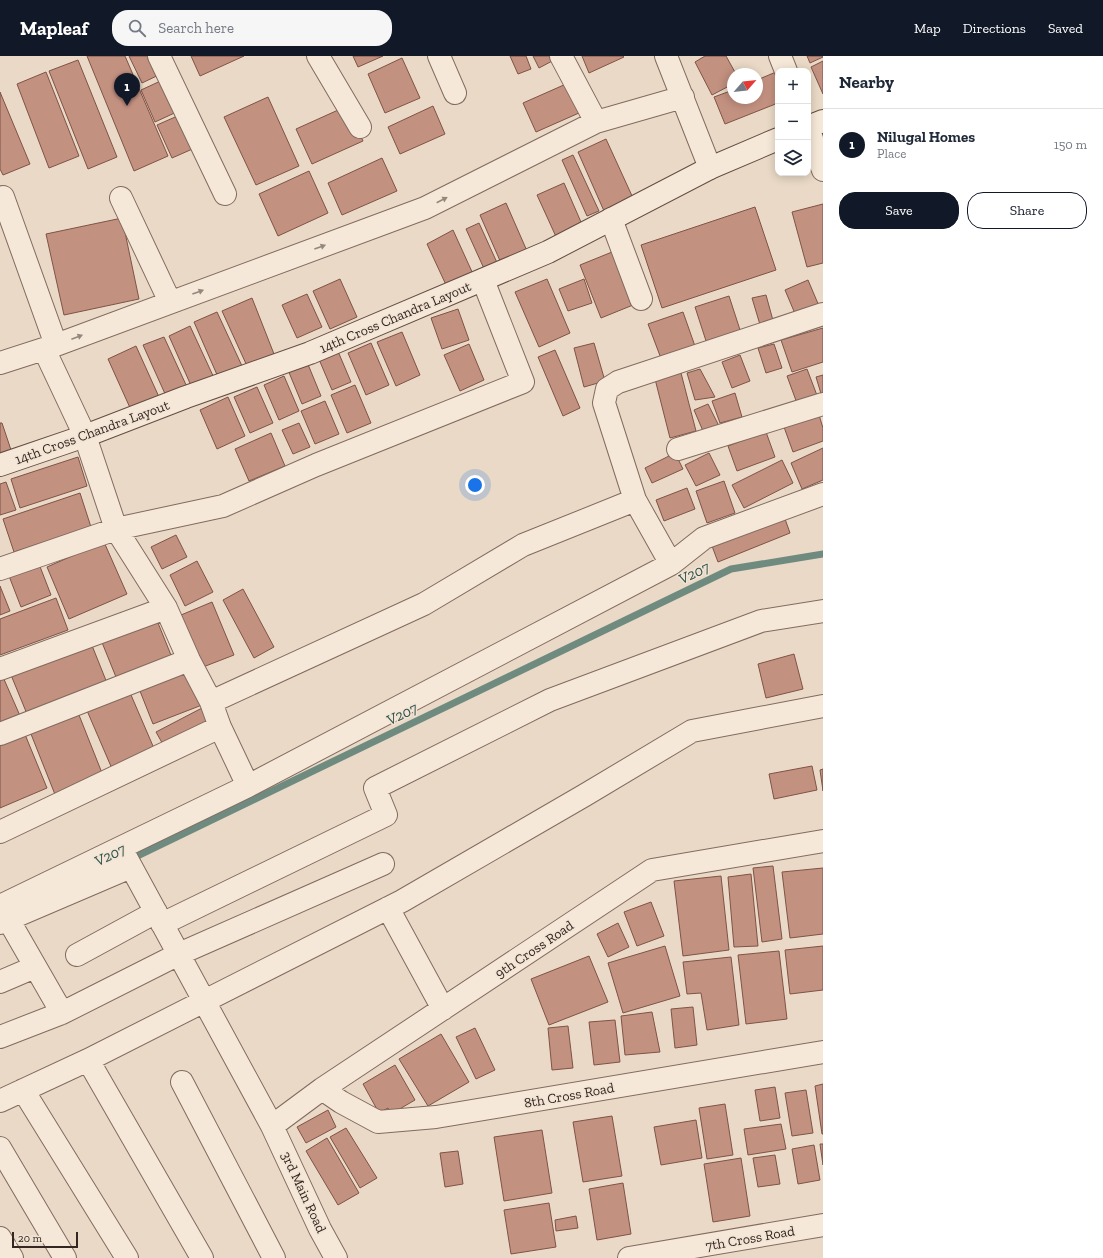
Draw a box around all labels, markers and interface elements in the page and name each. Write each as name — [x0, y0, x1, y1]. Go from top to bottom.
search box — [112, 10, 392, 46]
text: Mapleaf — [20, 17, 88, 40]
icon: search — [126, 17, 148, 39]
text: Search here — [158, 19, 234, 37]
text: Map — [914, 20, 941, 37]
text: Directions — [963, 20, 1026, 37]
text: Saved — [1048, 20, 1083, 37]
north arrow — [727, 68, 763, 104]
map controls — [775, 68, 811, 176]
button: + — [775, 68, 811, 104]
text: Nearby — [839, 72, 894, 92]
pin: 1 — [114, 73, 140, 106]
button: − — [775, 104, 811, 140]
text: Nilugal Homes — [877, 128, 975, 146]
text: 1 — [849, 137, 855, 152]
text: 150 m — [1054, 137, 1087, 152]
button: layers — [775, 140, 811, 176]
text: Place — [877, 146, 906, 161]
button: Save — [839, 192, 959, 229]
button: Share — [967, 192, 1087, 229]
one-way arrow — [436, 197, 447, 203]
one-way arrow — [315, 243, 327, 249]
street label: 14th Cross Chandra Layout — [317, 277, 474, 357]
one-way arrow — [193, 288, 205, 294]
one-way arrow — [71, 334, 83, 340]
street label: 14th Cross Chandra Layout — [13, 396, 172, 468]
your location — [465, 475, 485, 495]
water label: V207 — [676, 557, 713, 588]
water label: V207 — [384, 698, 421, 729]
water label: V207 — [92, 839, 129, 870]
street label: 9th Cross Road — [492, 917, 577, 982]
street label: 8th Cross Road — [523, 1079, 616, 1112]
street label: 3rd Main Road — [277, 1149, 330, 1236]
street label: 7th Cross Road — [704, 1222, 796, 1255]
scale bar — [12, 1230, 78, 1249]
text: 20 m — [18, 1232, 42, 1245]

